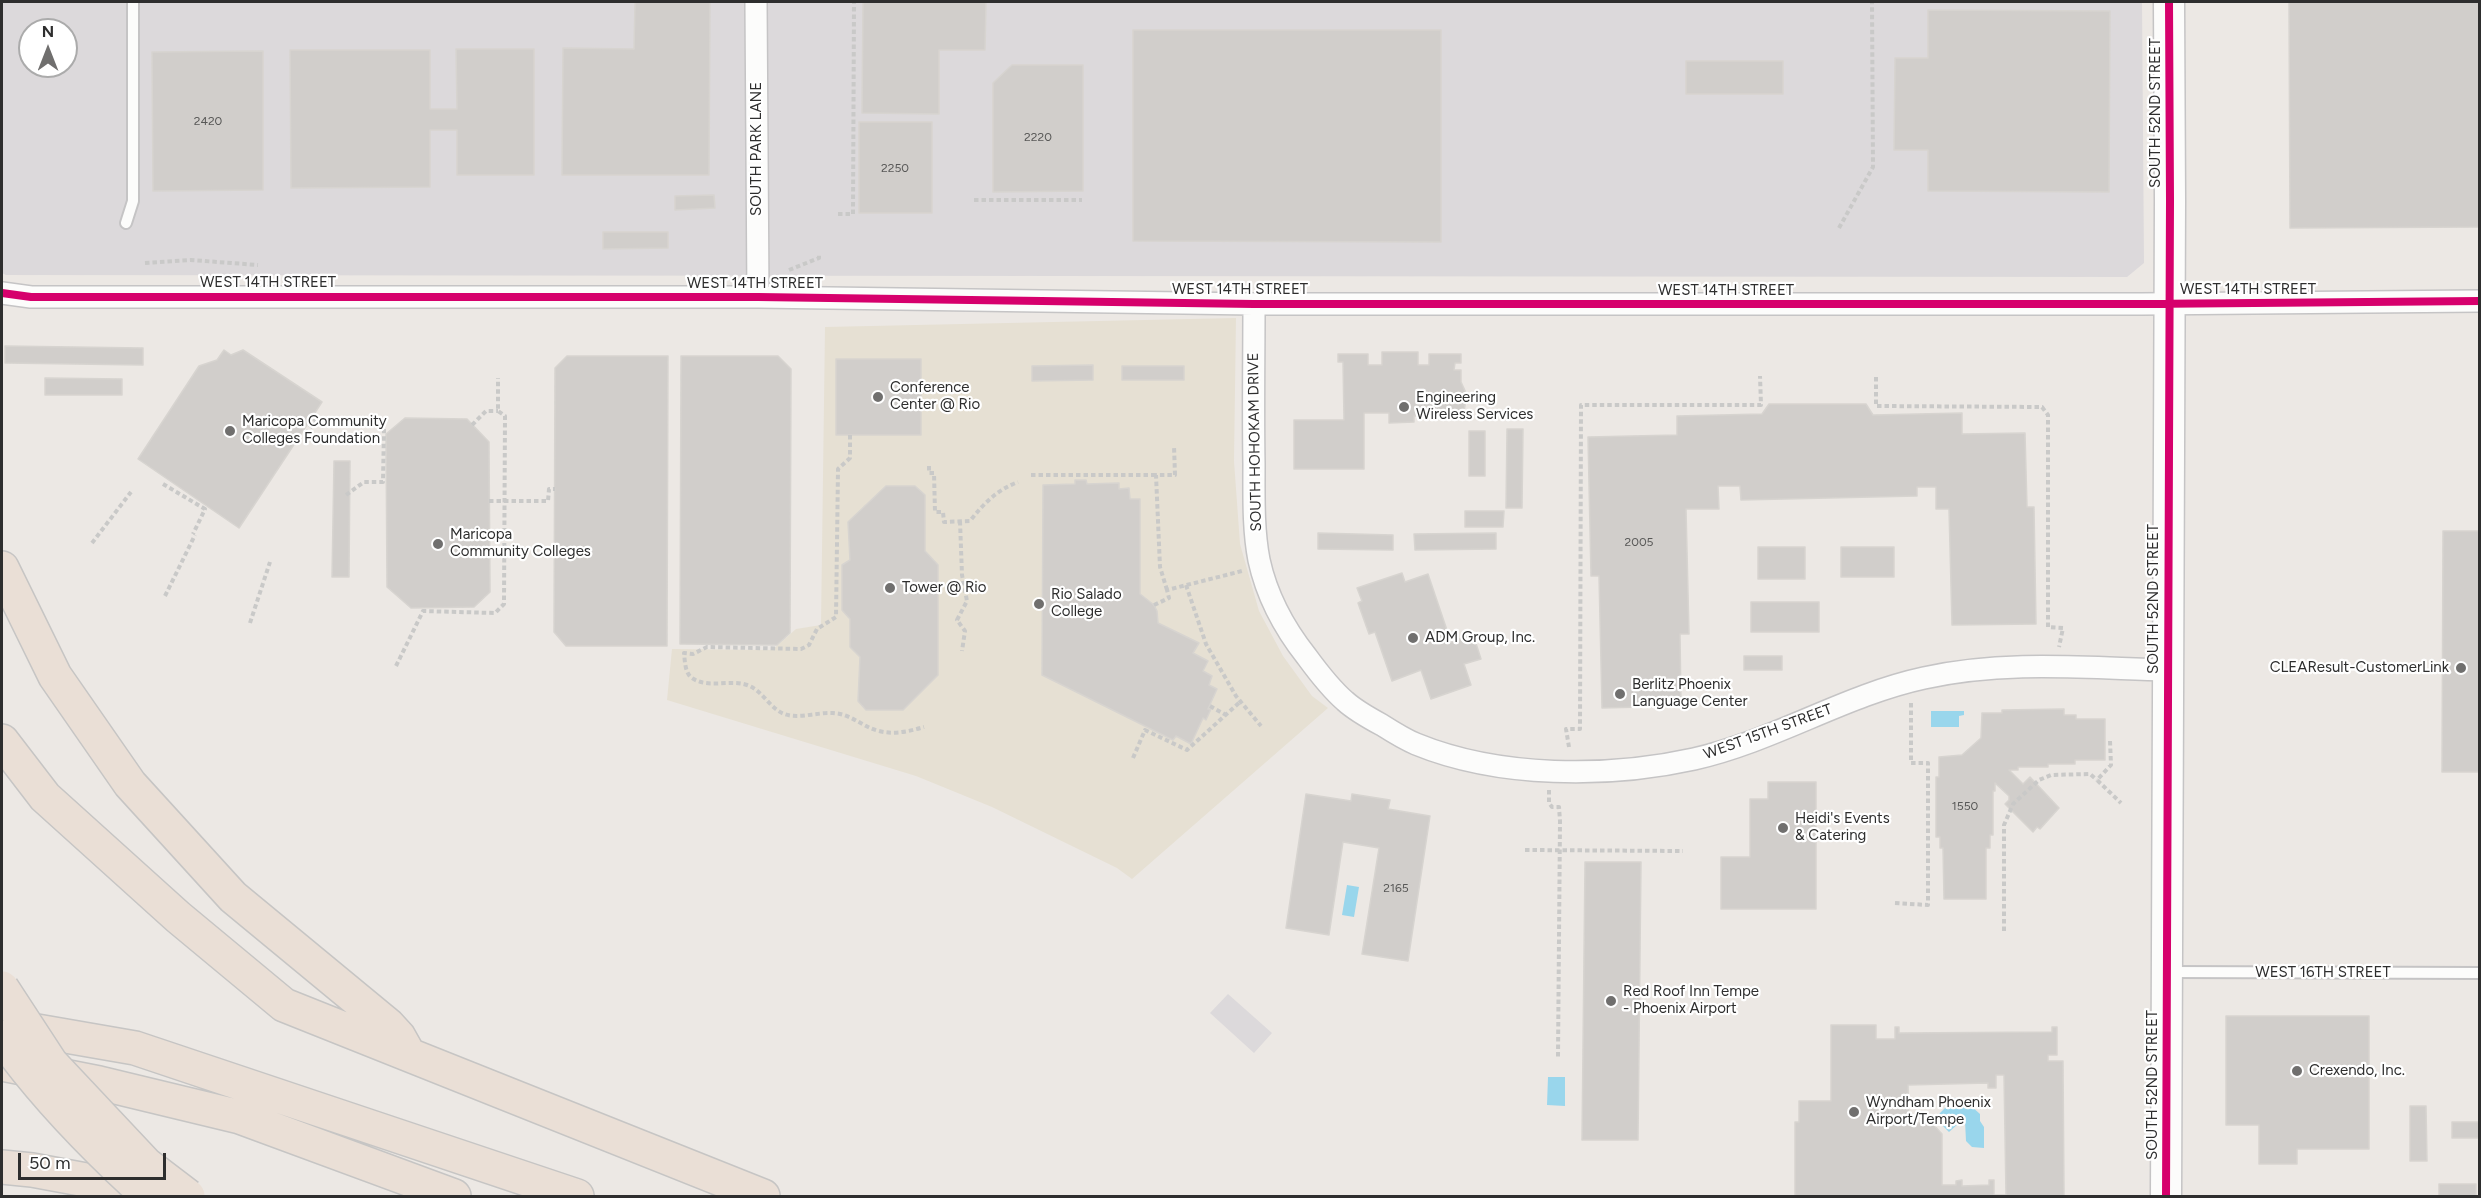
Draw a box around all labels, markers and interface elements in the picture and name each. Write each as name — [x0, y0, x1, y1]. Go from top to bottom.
north arrow — [18, 18, 78, 78]
text: N — [42, 22, 54, 41]
street label: SOUTH 52ND STREET — [2147, 38, 2165, 188]
street label: SOUTH PARK LANE — [748, 82, 766, 216]
house number: 2420 — [194, 114, 222, 128]
house number: 2220 — [1024, 130, 1052, 144]
house number: 2250 — [881, 161, 909, 175]
street label: WEST 14TH STREET — [200, 274, 336, 292]
street label: WEST 14TH STREET — [687, 275, 823, 293]
street label: WEST 14TH STREET — [1172, 281, 1308, 299]
street label: WEST 14TH STREET — [2180, 281, 2316, 299]
street label: WEST 14TH STREET — [1658, 282, 1794, 300]
street label: SOUTH HOHOKAM DRIVE — [1244, 352, 1266, 532]
place label: Conference Center @ Rio — [890, 379, 980, 414]
place label: Engineering Wireless Services — [1416, 389, 1533, 424]
marker: Conference Center @ Rio — [871, 390, 885, 404]
marker: Engineering Wireless Services — [1397, 400, 1411, 414]
place label: Maricopa Community Colleges Foundation — [242, 413, 387, 448]
marker: Maricopa Community Colleges Foundation — [223, 424, 237, 438]
street label: SOUTH 52ND STREET — [2145, 524, 2163, 674]
place label: Maricopa Community Colleges — [450, 526, 591, 561]
house number: 2005 — [1625, 535, 1653, 549]
marker: Maricopa Community Colleges — [431, 537, 445, 551]
place label: Tower @ Rio — [902, 579, 987, 597]
marker: Tower @ Rio — [883, 581, 897, 595]
place label: Rio Salado College — [1051, 586, 1122, 621]
marker: Rio Salado College — [1032, 597, 1046, 611]
place label: ADM Group, Inc. — [1425, 629, 1535, 647]
marker: ADM Group, Inc. — [1406, 631, 1420, 645]
place label: CLEAResult-CustomerLink — [2270, 659, 2449, 677]
marker: CLEAResult-CustomerLink — [2454, 661, 2468, 675]
place label: Berlitz Phoenix Language Center — [1632, 676, 1748, 711]
marker: Berlitz Phoenix Language Center — [1613, 687, 1627, 701]
street label: WEST 15TH STREET — [1701, 700, 1835, 764]
house number: 1550 — [1952, 799, 1978, 813]
place label: Heidi's Events & Catering — [1795, 810, 1890, 845]
marker: Heidi's Events & Catering — [1776, 821, 1790, 835]
house number: 2165 — [1383, 881, 1409, 895]
street label: WEST 16TH STREET — [2255, 964, 2391, 982]
place label: Red Roof Inn Tempe - Phoenix Airport — [1623, 983, 1759, 1018]
marker: Red Roof Inn Tempe - Phoenix Airport — [1604, 994, 1618, 1008]
street label: SOUTH 52ND STREET — [2144, 1010, 2162, 1160]
place label: Crexendo, Inc. — [2309, 1062, 2405, 1080]
marker: Crexendo, Inc. — [2290, 1064, 2304, 1078]
place label: Wyndham Phoenix Airport/Tempe — [1866, 1094, 1991, 1129]
marker: Wyndham Phoenix Airport/Tempe — [1847, 1105, 1861, 1119]
scale bar — [21, 1141, 170, 1179]
text: 50 m — [29, 1152, 71, 1174]

